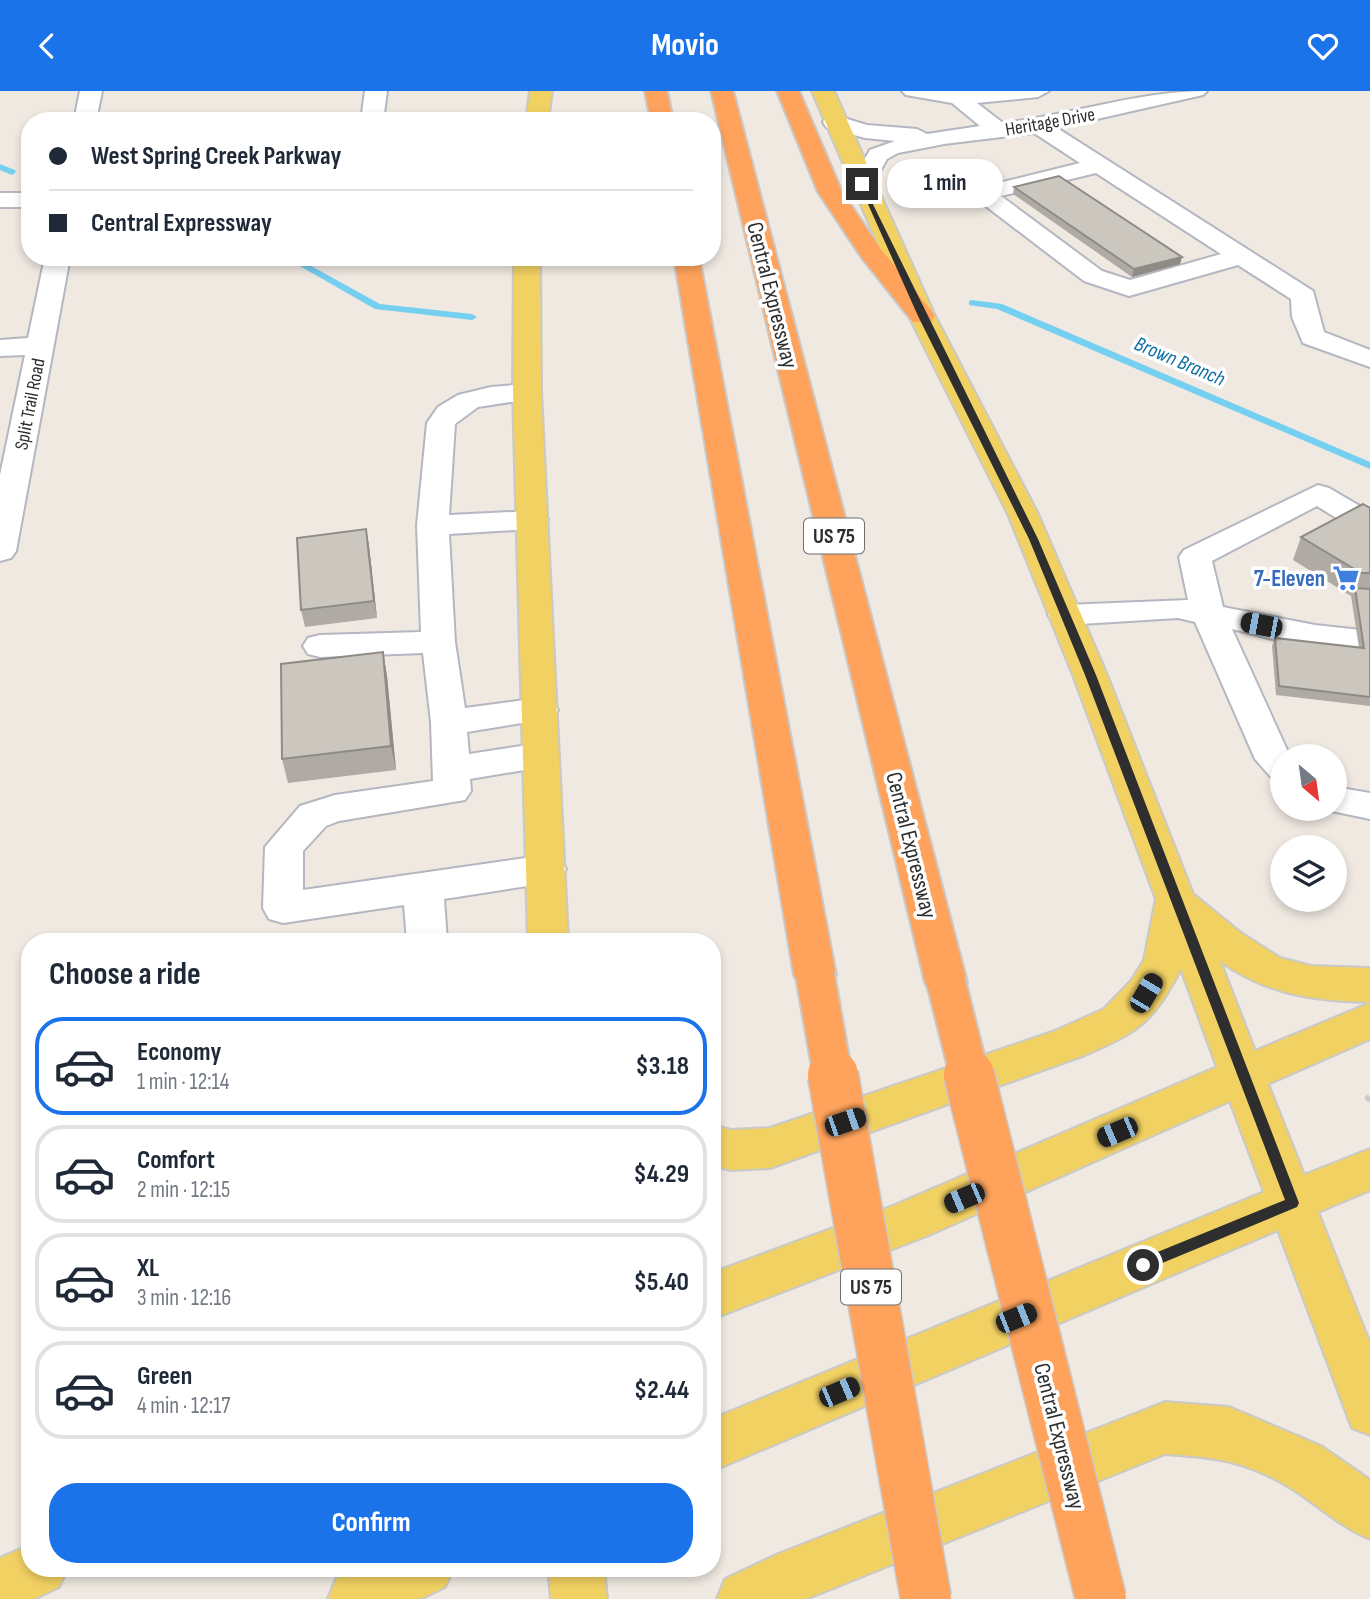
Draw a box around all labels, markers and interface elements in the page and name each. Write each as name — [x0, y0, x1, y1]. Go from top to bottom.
text: Movio — [651, 26, 719, 65]
icon: back — [28, 27, 66, 65]
icon: heart — [1304, 27, 1342, 65]
street label: Heritage Drive — [1004, 103, 1097, 142]
text: West Spring Creek Parkway — [91, 141, 341, 172]
callout: 1 min — [886, 159, 1002, 209]
route end — [846, 168, 878, 200]
text: 1 min — [924, 169, 966, 197]
text: Central Expressway — [91, 208, 272, 239]
street label: Central Expressway — [740, 219, 804, 371]
water label: Brown Branch — [1131, 331, 1229, 392]
street label: Split Trail Road — [10, 357, 51, 452]
road number: US 75 — [804, 519, 864, 553]
supermarket icon: 7-Eleven — [1331, 563, 1361, 593]
place label: 7-Eleven — [1254, 565, 1325, 593]
car — [1239, 611, 1284, 639]
north arrow — [1270, 744, 1348, 821]
map controls — [1270, 744, 1347, 912]
street label: Central Expressway — [879, 769, 943, 921]
button: layers — [1270, 835, 1347, 912]
text: Choose a ride — [49, 955, 201, 994]
car — [1127, 970, 1166, 1016]
icon: car — [53, 1035, 116, 1098]
text: Economy — [137, 1037, 221, 1068]
text: $3.18 — [635, 1051, 689, 1082]
text: 1 min · 12:14 — [137, 1068, 229, 1096]
car — [822, 1105, 869, 1139]
car — [1094, 1114, 1141, 1150]
icon: car — [53, 1143, 116, 1206]
text: Comfort — [137, 1145, 215, 1176]
text: $4.29 — [633, 1159, 689, 1190]
text: 2 min · 12:15 — [137, 1176, 230, 1204]
car — [941, 1180, 988, 1216]
route start — [1127, 1249, 1159, 1281]
icon: car — [53, 1251, 116, 1314]
text: XL — [137, 1253, 159, 1284]
text: $5.40 — [634, 1267, 689, 1298]
road number: US 75 — [841, 1269, 901, 1305]
text: 3 min · 12:16 — [137, 1284, 231, 1312]
car — [993, 1300, 1040, 1336]
icon: car — [53, 1359, 116, 1422]
street label: Central Expressway — [1027, 1360, 1091, 1512]
text: Green — [137, 1361, 192, 1392]
car — [816, 1374, 863, 1410]
text: $2.44 — [634, 1375, 689, 1406]
text: 4 min · 12:17 — [137, 1392, 230, 1420]
button: Confirm — [49, 1483, 693, 1563]

